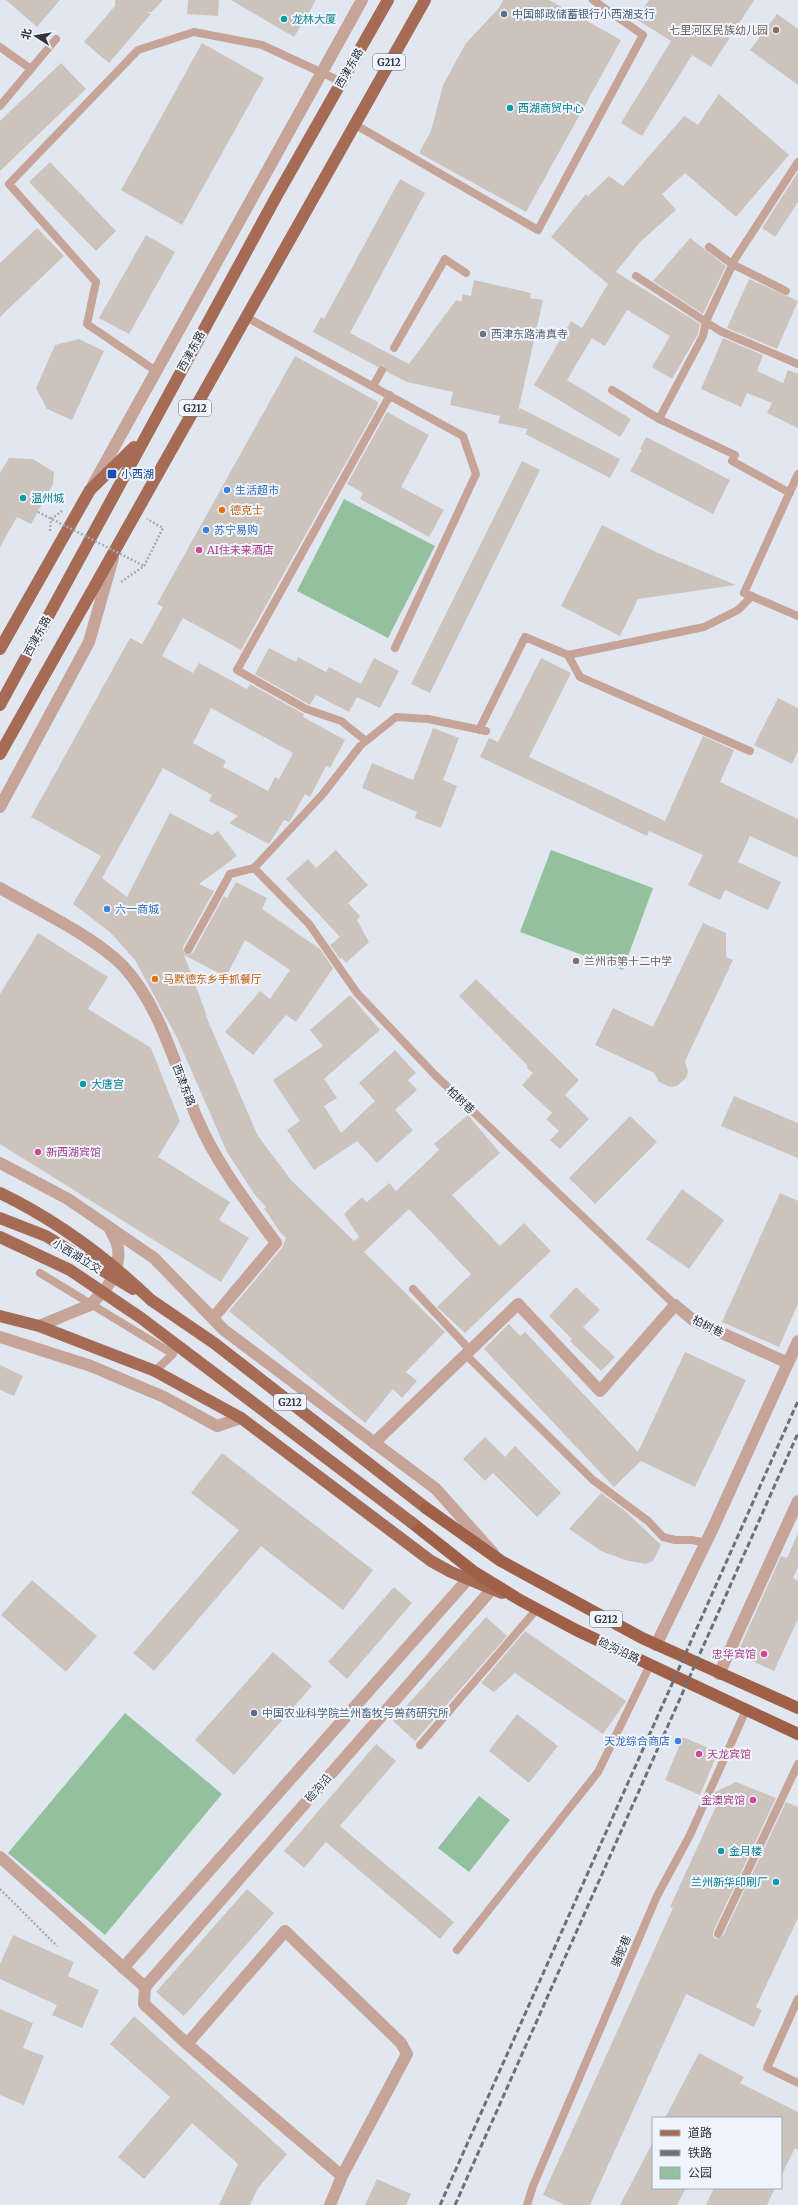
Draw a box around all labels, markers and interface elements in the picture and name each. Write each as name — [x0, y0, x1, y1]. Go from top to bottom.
place label: 中国邮政储蓄银行小西湖支行 — [512, 7, 655, 21]
marker: 中国邮政储蓄银行小西湖支行 — [499, 9, 509, 19]
place label: 龙林大厦 — [292, 12, 336, 26]
marker: 龙林大厦 — [279, 14, 289, 24]
north arrow — [16, 16, 56, 56]
place label: 七里河区民族幼儿园 — [669, 23, 768, 37]
marker: 七里河区民族幼儿园 — [771, 25, 781, 35]
text: 北 — [18, 27, 34, 41]
street label: 西津东路 — [332, 45, 366, 91]
road number: G212 — [373, 54, 405, 70]
place label: 西湖商贸中心 — [518, 101, 584, 115]
marker: 西湖商贸中心 — [505, 103, 515, 113]
place label: 西津东路清真寺 — [491, 327, 568, 341]
street label: 西津东路 — [174, 328, 208, 374]
marker: 西津东路清真寺 — [478, 329, 488, 339]
road number: G212 — [179, 400, 211, 416]
place label: 小西湖 — [121, 467, 154, 481]
marker: 小西湖 — [106, 468, 118, 480]
place label: 生活超市 — [235, 483, 279, 497]
marker: 生活超市 — [222, 485, 232, 495]
place label: 温州城 — [31, 491, 64, 505]
marker: 温州城 — [18, 493, 28, 503]
place label: 德克士 — [230, 503, 263, 517]
marker: 德克士 — [217, 505, 227, 515]
place label: 苏宁易购 — [214, 523, 258, 537]
marker: 苏宁易购 — [201, 525, 211, 535]
place label: AI住未来酒店 — [206, 543, 274, 557]
marker: AI住未来酒店 — [194, 545, 204, 555]
street label: 西津东路 — [20, 613, 54, 659]
place label: 六一商城 — [115, 902, 159, 916]
marker: 六一商城 — [102, 904, 112, 914]
place label: 兰州市第十二中学 — [584, 954, 672, 968]
marker: 兰州市第十二中学 — [571, 956, 581, 966]
place label: 马默德东乡手抓餐厅 — [163, 972, 262, 986]
marker: 马默德东乡手抓餐厅 — [150, 974, 160, 984]
street label: 西津东路 — [170, 1062, 198, 1108]
place label: 大唐宫 — [91, 1077, 124, 1091]
marker: 大唐宫 — [78, 1079, 88, 1089]
street label: 柏树巷 — [444, 1084, 478, 1116]
place label: 新西湖宾馆 — [46, 1145, 101, 1159]
marker: 新西湖宾馆 — [33, 1147, 43, 1157]
street label: 小西湖立交 — [50, 1236, 104, 1276]
street label: 柏树巷 — [690, 1312, 726, 1340]
road number: G212 — [274, 1394, 306, 1410]
road number: G212 — [590, 1611, 622, 1627]
street label: 硷沟沿路 — [596, 1634, 642, 1666]
place label: 忠华宾馆 — [712, 1647, 756, 1661]
marker: 忠华宾馆 — [759, 1649, 769, 1659]
place label: 中国农业科学院兰州畜牧与兽药研究所 — [262, 1706, 449, 1720]
marker: 中国农业科学院兰州畜牧与兽药研究所 — [249, 1708, 259, 1718]
place label: 天龙综合商店 — [604, 1734, 670, 1748]
marker: 天龙综合商店 — [673, 1736, 683, 1746]
place label: 天龙宾馆 — [707, 1747, 751, 1761]
marker: 天龙宾馆 — [694, 1749, 704, 1759]
street label: 硷沟沿 — [302, 1771, 334, 1805]
place label: 金澳宾馆 — [701, 1793, 745, 1807]
marker: 金澳宾馆 — [748, 1795, 758, 1805]
place label: 金月楼 — [729, 1844, 762, 1858]
marker: 金月楼 — [716, 1846, 726, 1856]
place label: 兰州新华印刷厂 — [691, 1875, 768, 1889]
marker: 兰州新华印刷厂 — [771, 1877, 781, 1887]
street label: 骆驼巷 — [608, 1933, 634, 1969]
legend — [652, 2117, 782, 2189]
text: 道路 — [688, 2125, 712, 2140]
text: 铁路 — [688, 2145, 712, 2160]
text: 公园 — [688, 2165, 712, 2180]

